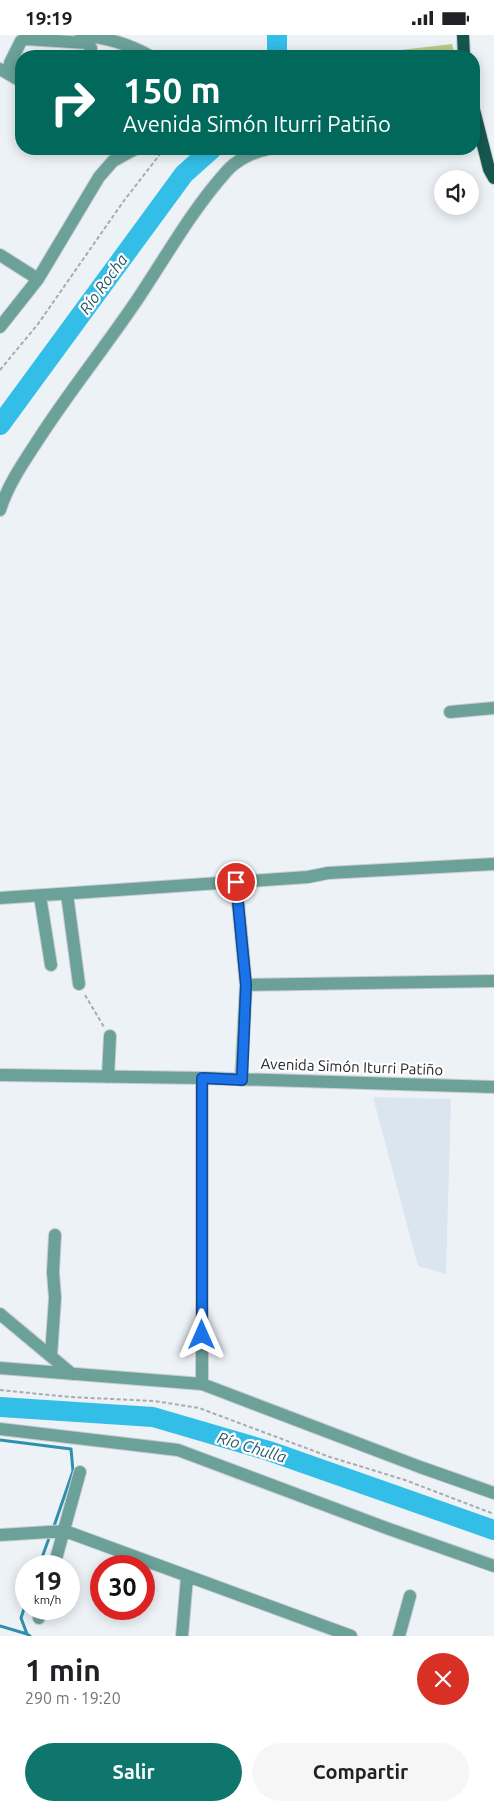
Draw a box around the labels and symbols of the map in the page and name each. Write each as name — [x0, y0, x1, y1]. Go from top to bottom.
water label: Río Rocha — [75, 250, 131, 317]
pin — [215, 861, 257, 903]
street label: Avenida Simón Iturri Patiño — [260, 1055, 444, 1078]
position arrow — [175, 1308, 227, 1360]
water label: Río Chulla — [215, 1428, 289, 1466]
speed limit sign: 30 — [90, 1555, 155, 1620]

